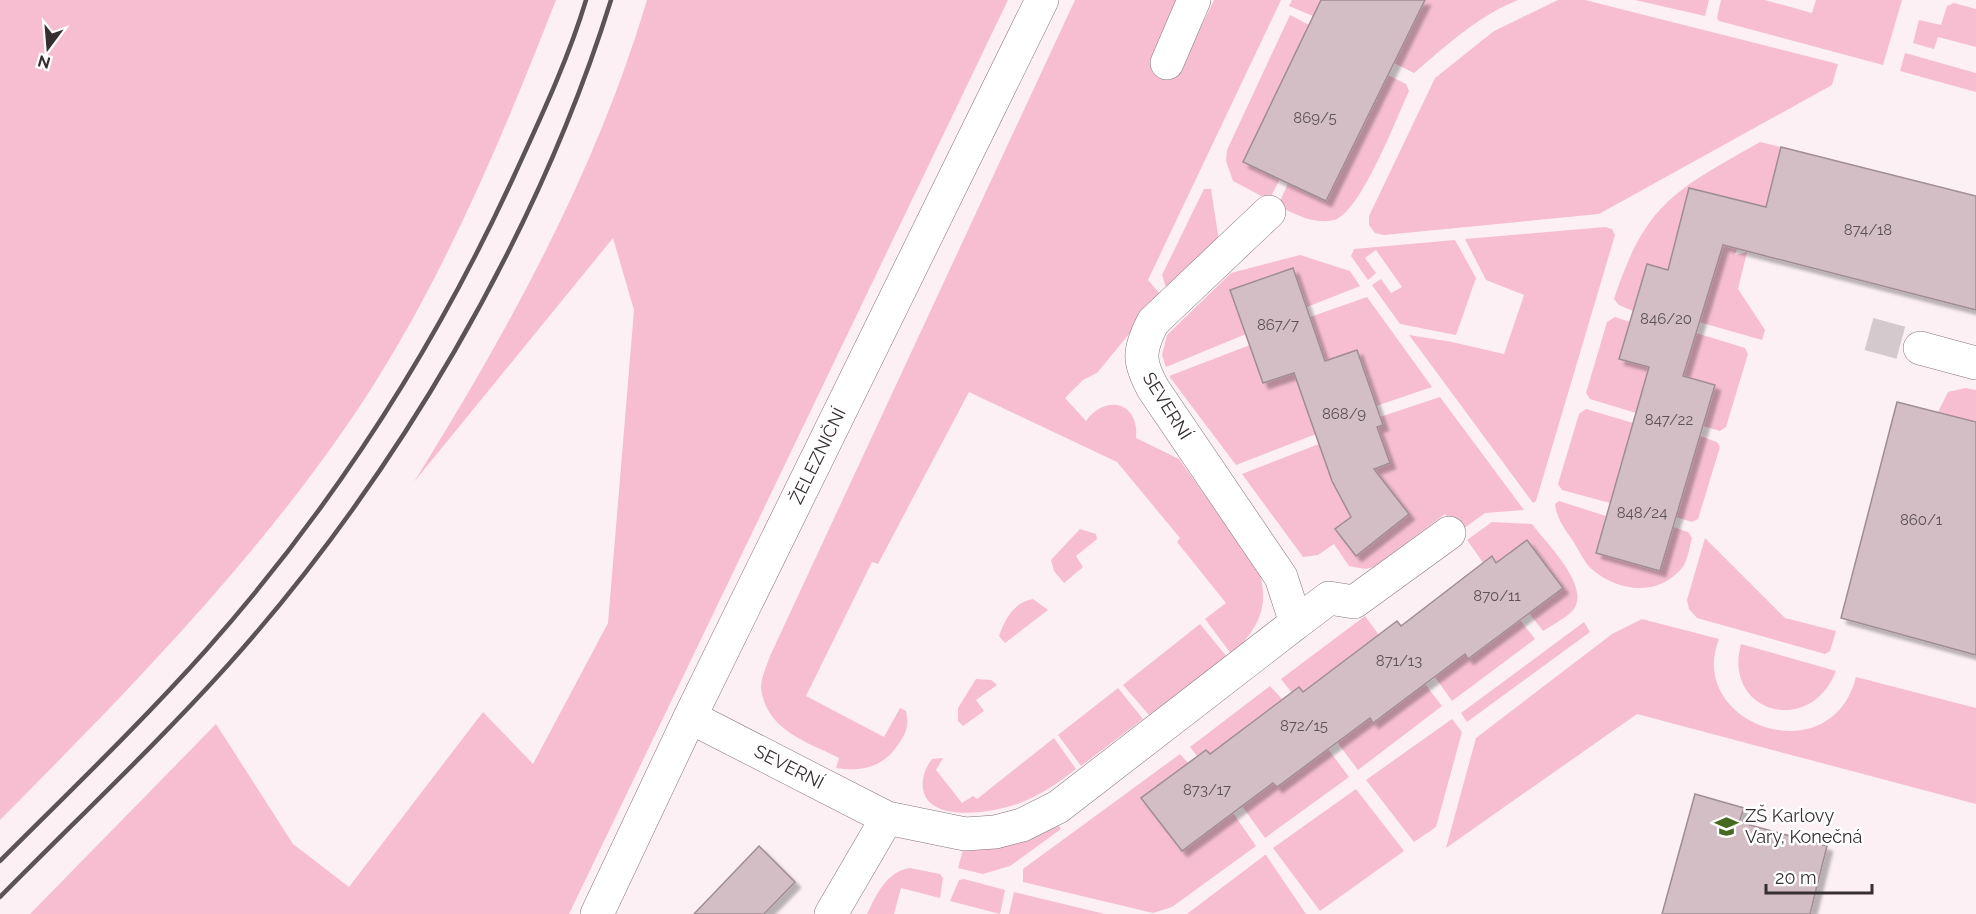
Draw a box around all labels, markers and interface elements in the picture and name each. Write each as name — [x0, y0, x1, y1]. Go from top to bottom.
north arrow — [18, 18, 78, 78]
text: N — [36, 51, 52, 73]
house number: 869/5 — [1293, 109, 1337, 127]
house number: 874/18 — [1844, 221, 1892, 239]
house number: 846/20 — [1640, 310, 1692, 328]
house number: 867/7 — [1257, 316, 1299, 334]
street label: SEVERNÍ — [1139, 368, 1197, 444]
street label: ŽELEZNIČNÍ — [784, 403, 850, 507]
house number: 868/9 — [1322, 405, 1366, 423]
house number: 847/22 — [1645, 411, 1693, 429]
house number: 848/24 — [1617, 504, 1667, 522]
house number: 860/1 — [1900, 511, 1943, 529]
house number: 870/11 — [1473, 587, 1521, 605]
house number: 871/13 — [1376, 652, 1422, 670]
house number: 872/15 — [1280, 717, 1328, 735]
street label: SEVERNÍ — [751, 739, 828, 793]
house number: 873/17 — [1183, 781, 1231, 799]
place label: ZŠ Karlovy Vary, Konečná — [1745, 804, 1862, 847]
school or university icon: ZŠ Karlovy Vary, Konečná — [1714, 813, 1740, 839]
scale bar — [1766, 857, 1872, 895]
text: 20 m — [1775, 867, 1817, 888]

